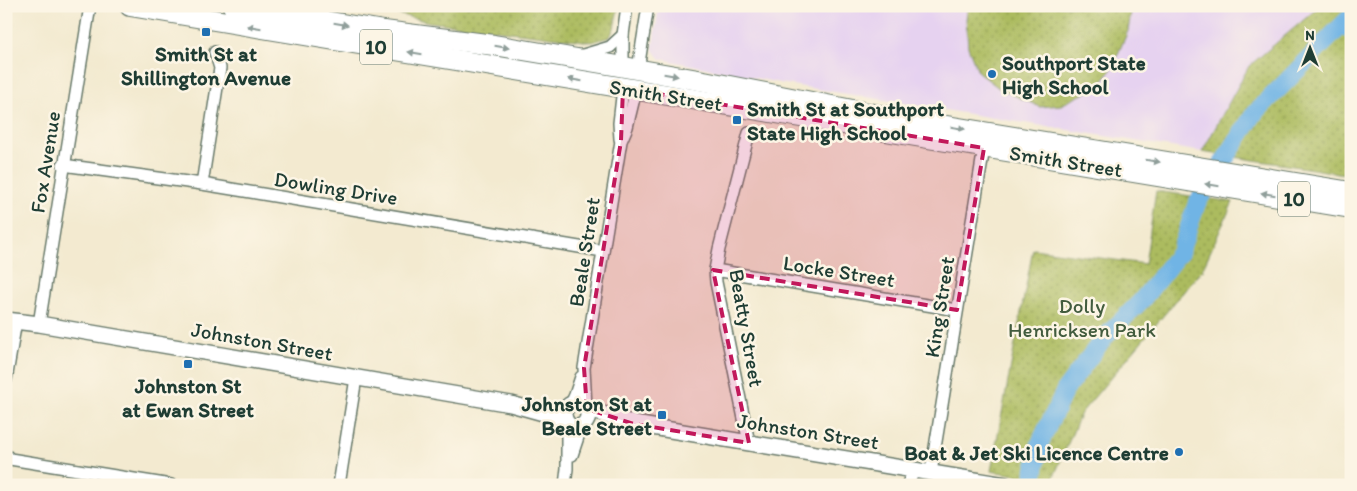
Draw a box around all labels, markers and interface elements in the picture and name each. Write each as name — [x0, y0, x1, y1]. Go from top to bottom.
one-way arrow — [334, 20, 350, 28]
one-way arrow — [246, 22, 262, 30]
north arrow — [1284, 22, 1334, 72]
marker: Smith St at Shillington Avenue — [200, 26, 212, 38]
text: N — [1305, 27, 1315, 44]
road number: 10 — [360, 30, 392, 64]
place label: Smith St at Shillington Avenue — [121, 41, 291, 91]
one-way arrow — [495, 43, 511, 51]
one-way arrow — [406, 49, 422, 57]
place label: Southport State High School — [1002, 50, 1146, 100]
marker: Southport State High School — [986, 68, 998, 80]
one-way arrow — [663, 71, 679, 79]
street label: Smith Street — [608, 74, 724, 116]
one-way arrow — [567, 75, 583, 83]
place label: Smith St at Southport State High School — [747, 96, 944, 146]
street label: Fox Avenue — [25, 109, 65, 215]
marker: Smith St at Southport State High School — [731, 114, 743, 126]
one-way arrow — [951, 125, 967, 133]
street label: Smith Street — [1008, 140, 1124, 182]
one-way arrow — [1146, 157, 1162, 165]
street label: Dowling Drive — [273, 166, 399, 210]
one-way arrow — [1203, 181, 1219, 189]
road number: 10 — [1278, 182, 1310, 216]
one-way arrow — [1260, 190, 1276, 198]
street label: Beale Street — [563, 195, 605, 309]
street label: Locke Street — [781, 250, 897, 292]
street label: King Street — [919, 255, 959, 359]
street label: Beatty Street — [724, 267, 770, 389]
park label: Dolly Henricksen Park — [1008, 293, 1156, 342]
street label: Johnston Street — [189, 316, 335, 366]
marker: Johnston St at Ewan Street — [182, 358, 194, 370]
place label: Johnston St at Ewan Street — [122, 373, 254, 422]
place label: Johnston St at Beale Street — [521, 391, 652, 440]
street label: Johnston Street — [735, 407, 881, 455]
marker: Johnston St at Beale Street — [656, 409, 668, 421]
place label: Boat & Jet Ski Licence Centre — [904, 440, 1169, 465]
marker: Boat & Jet Ski Licence Centre — [1173, 446, 1185, 458]

